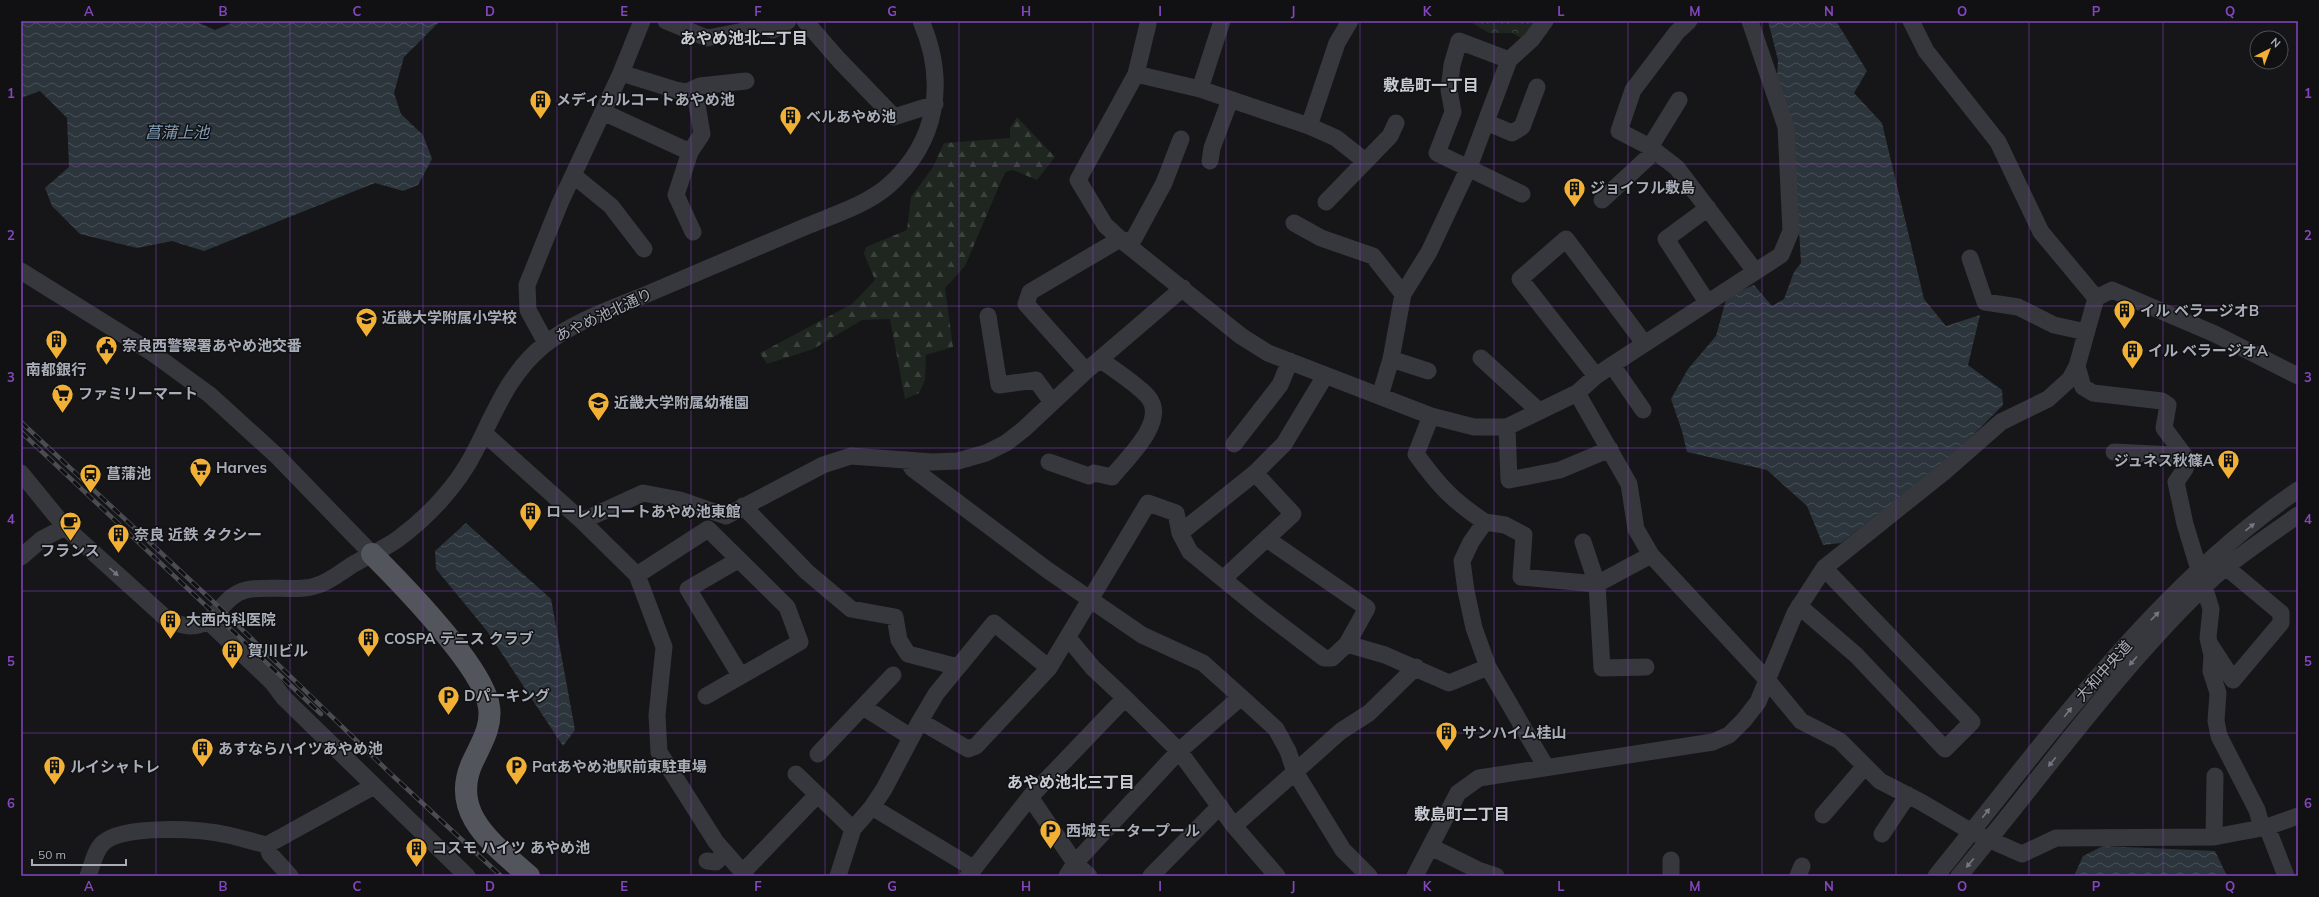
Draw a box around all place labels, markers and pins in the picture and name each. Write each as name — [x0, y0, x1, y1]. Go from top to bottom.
building icon: メディカルコートあやめ池 — [528, 87, 554, 120]
place label: メディカルコートあやめ池 — [556, 90, 735, 109]
building icon: ベルあやめ池 — [778, 104, 804, 137]
place label: ベルあやめ池 — [806, 107, 896, 126]
building icon: ジョイフル敷島 — [1561, 175, 1587, 208]
place label: ジョイフル敷島 — [1590, 178, 1695, 197]
building icon: イル ベラージオB — [2111, 298, 2137, 331]
place label: イル ベラージオB — [2140, 301, 2259, 320]
school or university icon: 近畿大学附属小学校 — [353, 305, 379, 338]
place label: 近畿大学附属小学校 — [382, 308, 517, 327]
building icon: 南都銀行 — [43, 328, 69, 361]
public building icon: 奈良西警察署あやめ池交番 — [94, 333, 120, 366]
place label: 奈良西警察署あやめ池交番 — [122, 336, 302, 355]
building icon: イル ベラージオA — [2120, 338, 2146, 371]
place label: イル ベラージオA — [2148, 341, 2269, 360]
place label: 南都銀行 — [26, 360, 86, 379]
supermarket icon: ファミリーマート — [50, 381, 76, 414]
place label: ファミリーマート — [78, 384, 198, 403]
school or university icon: 近畿大学附属幼稚園 — [585, 390, 611, 423]
place label: 近畿大学附属幼稚園 — [614, 393, 749, 412]
building icon: ジュネス秋篠A — [2216, 448, 2242, 481]
place label: ジュネス秋篠A — [2114, 451, 2215, 470]
supermarket icon: Harves — [188, 455, 214, 488]
place label: Harves — [216, 458, 267, 477]
station icon: 菖蒲池 — [78, 461, 104, 494]
place label: 菖蒲池 — [106, 464, 151, 483]
building icon: ローレルコートあやめ池東館 — [518, 499, 544, 532]
place label: ローレルコートあやめ池東館 — [546, 502, 741, 521]
cafe icon: フランス — [57, 509, 83, 542]
building icon: 奈良 近鉄 タクシー — [106, 522, 132, 555]
place label: 奈良 近鉄 タクシー — [134, 525, 262, 544]
place label: フランス — [40, 541, 100, 560]
building icon: 大西内科医院 — [157, 607, 183, 640]
place label: 大西内科医院 — [186, 610, 276, 629]
building icon: COSPA テニス クラブ — [356, 626, 382, 659]
place label: COSPA テニス クラブ — [384, 629, 534, 648]
building icon: 賀川ビル — [220, 638, 246, 671]
place label: 賀川ビル — [248, 641, 308, 660]
parking icon: Dパーキング — [436, 683, 462, 716]
place label: Dパーキング — [464, 686, 550, 705]
building icon: サンハイム桂山 — [1434, 720, 1460, 753]
place label: サンハイム桂山 — [1462, 723, 1566, 742]
building icon: あすならハイツあやめ池 — [189, 736, 215, 769]
place label: あすならハイツあやめ池 — [218, 739, 383, 758]
building icon: ルイシャトレ — [42, 754, 68, 787]
parking icon: Patあやめ池駅前東駐車場 — [504, 754, 530, 787]
place label: ルイシャトレ — [70, 757, 160, 776]
place label: Patあやめ池駅前東駐車場 — [532, 757, 707, 776]
parking icon: 西城モータープール — [1038, 818, 1064, 851]
place label: 西城モータープール — [1066, 821, 1200, 840]
building icon: コスモ ハイツ あやめ池 — [404, 835, 430, 868]
place label: コスモ ハイツ あやめ池 — [432, 838, 590, 857]

